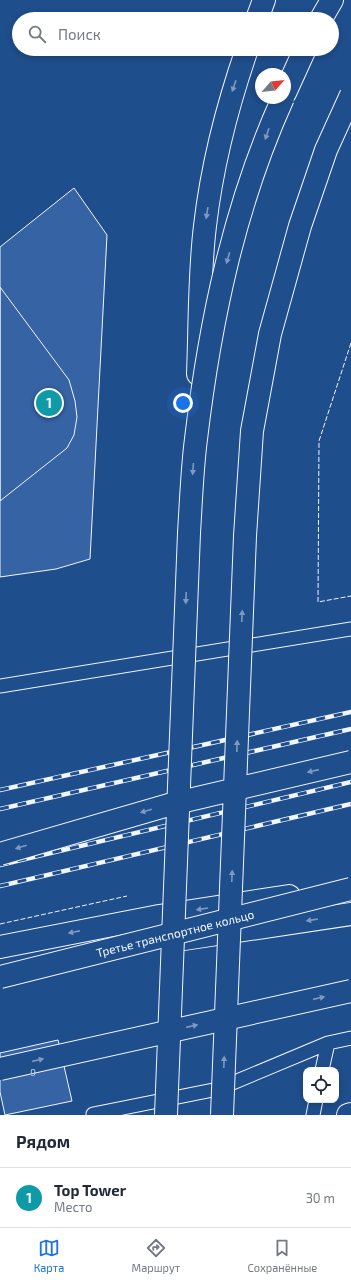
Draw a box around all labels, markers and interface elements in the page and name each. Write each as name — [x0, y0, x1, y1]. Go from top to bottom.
search box — [12, 12, 339, 56]
icon: search — [26, 23, 48, 45]
text: Поиск — [58, 25, 101, 43]
north arrow — [255, 68, 291, 104]
one-way arrow — [231, 80, 237, 92]
one-way arrow — [264, 128, 270, 140]
one-way arrow — [204, 207, 210, 219]
one-way arrow — [225, 252, 231, 264]
pin: 1 — [36, 388, 62, 418]
your location — [173, 393, 193, 413]
one-way arrow — [190, 462, 197, 475]
one-way arrow — [183, 592, 189, 605]
one-way arrow — [239, 609, 245, 622]
one-way arrow — [233, 740, 240, 752]
one-way arrow — [307, 768, 319, 774]
one-way arrow — [140, 808, 152, 814]
one-way arrow — [15, 844, 27, 850]
one-way arrow — [228, 870, 235, 882]
one-way arrow — [196, 906, 208, 912]
street label: Третье транспортное кольцо — [95, 907, 256, 959]
one-way arrow — [306, 917, 319, 923]
one-way arrow — [68, 930, 80, 936]
one-way arrow — [313, 994, 325, 1000]
one-way arrow — [186, 1023, 198, 1029]
one-way arrow — [221, 1055, 227, 1068]
one-way arrow — [32, 1057, 44, 1063]
house number: 9 — [30, 1066, 36, 1078]
map controls — [303, 1067, 339, 1103]
button: locate — [303, 1067, 339, 1103]
text: Рядом — [16, 1131, 70, 1151]
text: Top Tower — [54, 1181, 126, 1199]
text: 1 — [26, 1190, 32, 1206]
text: 30 m — [306, 1190, 335, 1206]
text: Место — [54, 1199, 93, 1215]
tab: Карта — [34, 1237, 64, 1274]
tab: Маршрут — [132, 1237, 180, 1274]
tab: Сохранённые — [248, 1237, 317, 1274]

